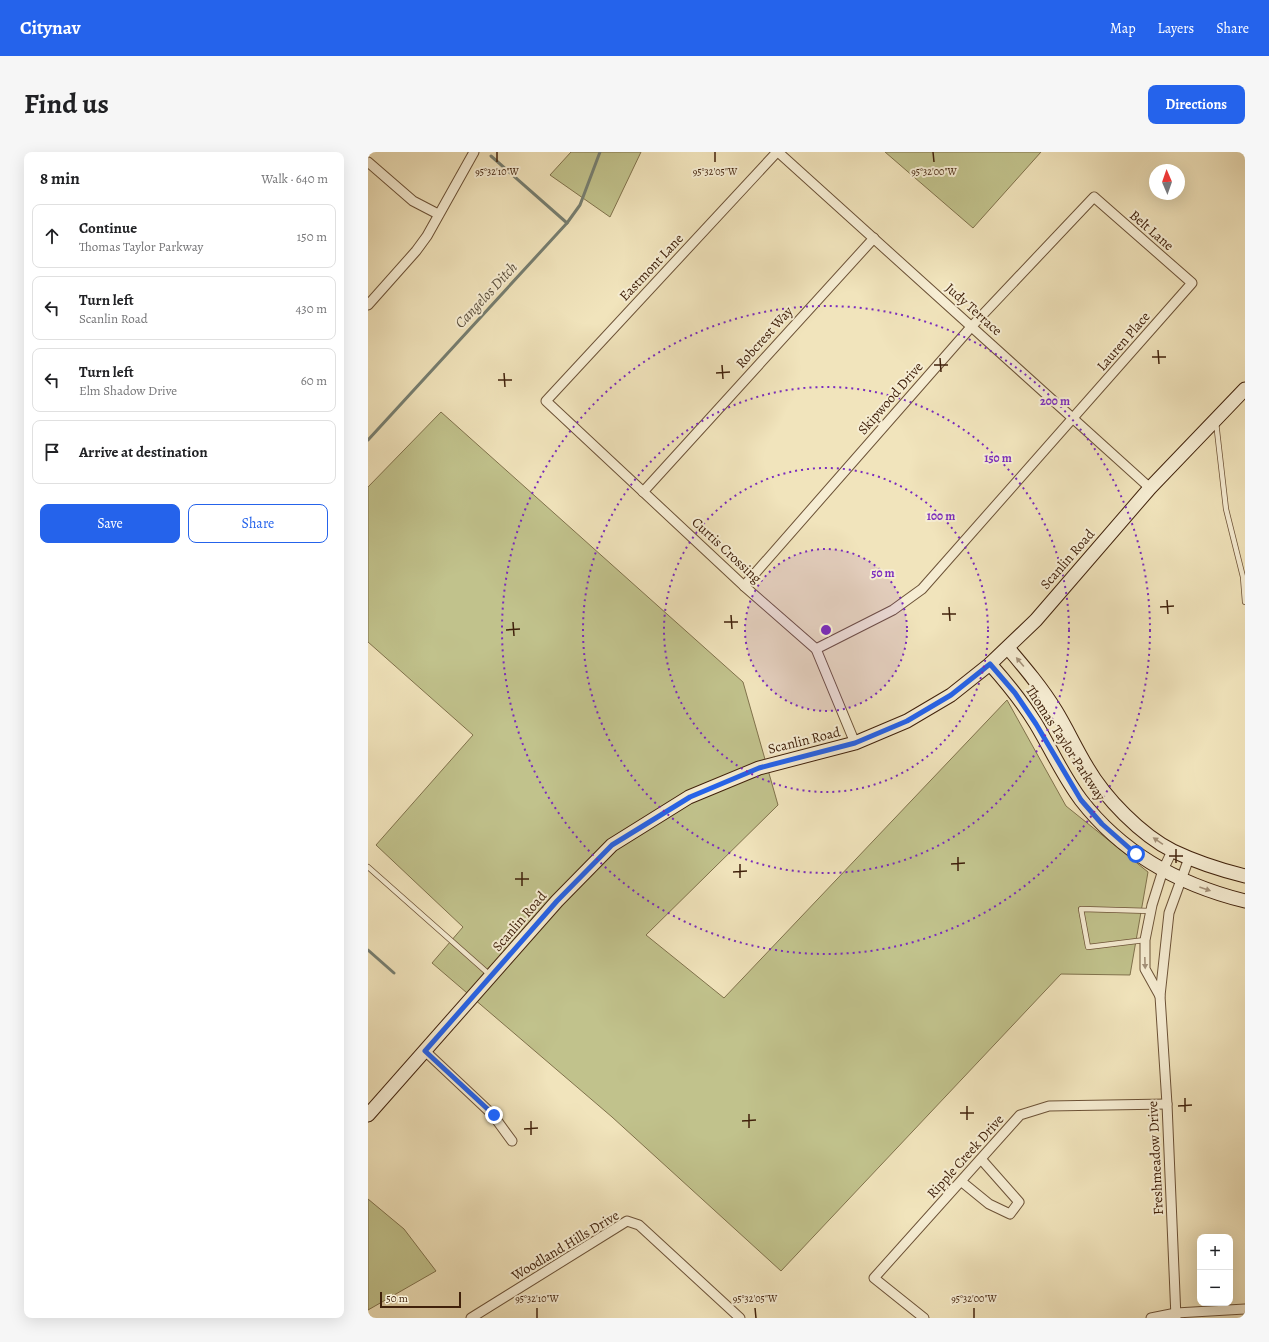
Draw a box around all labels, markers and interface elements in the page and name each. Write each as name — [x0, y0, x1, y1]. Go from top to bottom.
text: Citynav — [20, 15, 81, 41]
text: Map — [1110, 19, 1136, 38]
text: Layers — [1158, 19, 1194, 38]
text: Share — [1216, 19, 1249, 38]
text: Find us — [24, 85, 109, 123]
button: Directions — [1148, 85, 1245, 124]
north arrow — [1149, 164, 1185, 200]
text: 95°32'10"W — [475, 165, 519, 178]
text: 95°32'05"W — [693, 165, 738, 178]
text: 95°32'00"W — [911, 165, 957, 178]
text: 8 min — [40, 167, 80, 190]
text: Walk · 640 m — [261, 170, 328, 187]
street label: Belt Lane — [1125, 206, 1178, 255]
text: Continue — [79, 218, 137, 238]
icon: ahead — [41, 225, 63, 247]
text: 150 m — [297, 228, 327, 245]
street label: Eastmont Lane — [615, 229, 688, 305]
text: Thomas Taylor Parkway — [79, 238, 203, 255]
water label: Cangelos Ditch — [450, 258, 522, 332]
street label: Judy Terrace — [941, 279, 1006, 340]
text: Turn left — [79, 290, 134, 310]
icon: left — [41, 297, 63, 319]
text: 430 m — [295, 300, 327, 317]
street label: Robcrest Way — [732, 302, 798, 372]
street label: Lauren Place — [1092, 308, 1154, 375]
text: Scanlin Road — [79, 310, 148, 327]
street label: Skipwood Drive — [853, 358, 927, 439]
text: Turn left — [79, 362, 134, 382]
icon: left — [41, 369, 63, 391]
text: 60 m — [301, 372, 327, 389]
text: Elm Shadow Drive — [79, 382, 177, 399]
text: 200 m — [1040, 393, 1070, 409]
icon: arrive — [41, 441, 63, 463]
text: Arrive at destination — [79, 442, 208, 462]
text: 150 m — [984, 450, 1012, 466]
button: Save — [40, 504, 180, 543]
button: Share — [188, 504, 328, 543]
text: 100 m — [927, 508, 955, 524]
street label: Curtis Crossing — [688, 513, 766, 588]
street label: Scanlin Road — [1036, 525, 1099, 594]
text: 50 m — [871, 565, 895, 581]
centre of rings — [819, 623, 833, 637]
one-way arrow — [1015, 657, 1024, 667]
street label: Thomas Taylor Parkway — [1021, 682, 1110, 805]
street label: Scanlin Road — [766, 722, 843, 759]
one-way arrow — [1152, 837, 1163, 845]
route start — [1127, 845, 1145, 863]
one-way arrow — [1200, 886, 1212, 892]
street label: Scanlin Road — [488, 887, 551, 956]
one-way arrow — [1142, 957, 1148, 970]
street label: Freshmeadow Drive — [1143, 1100, 1168, 1216]
route end — [485, 1106, 503, 1124]
street label: Ripple Creek Drive — [923, 1110, 1008, 1202]
street label: Woodland Hills Drive — [507, 1206, 623, 1286]
map controls — [1197, 1234, 1233, 1306]
button: + — [1197, 1234, 1233, 1270]
button: − — [1197, 1270, 1233, 1306]
scale bar — [380, 1290, 461, 1309]
text: 50 m — [386, 1291, 408, 1306]
text: 95°32'10"W — [515, 1292, 559, 1305]
text: 95°32'05"W — [733, 1292, 778, 1305]
text: 95°32'00"W — [951, 1292, 997, 1305]

